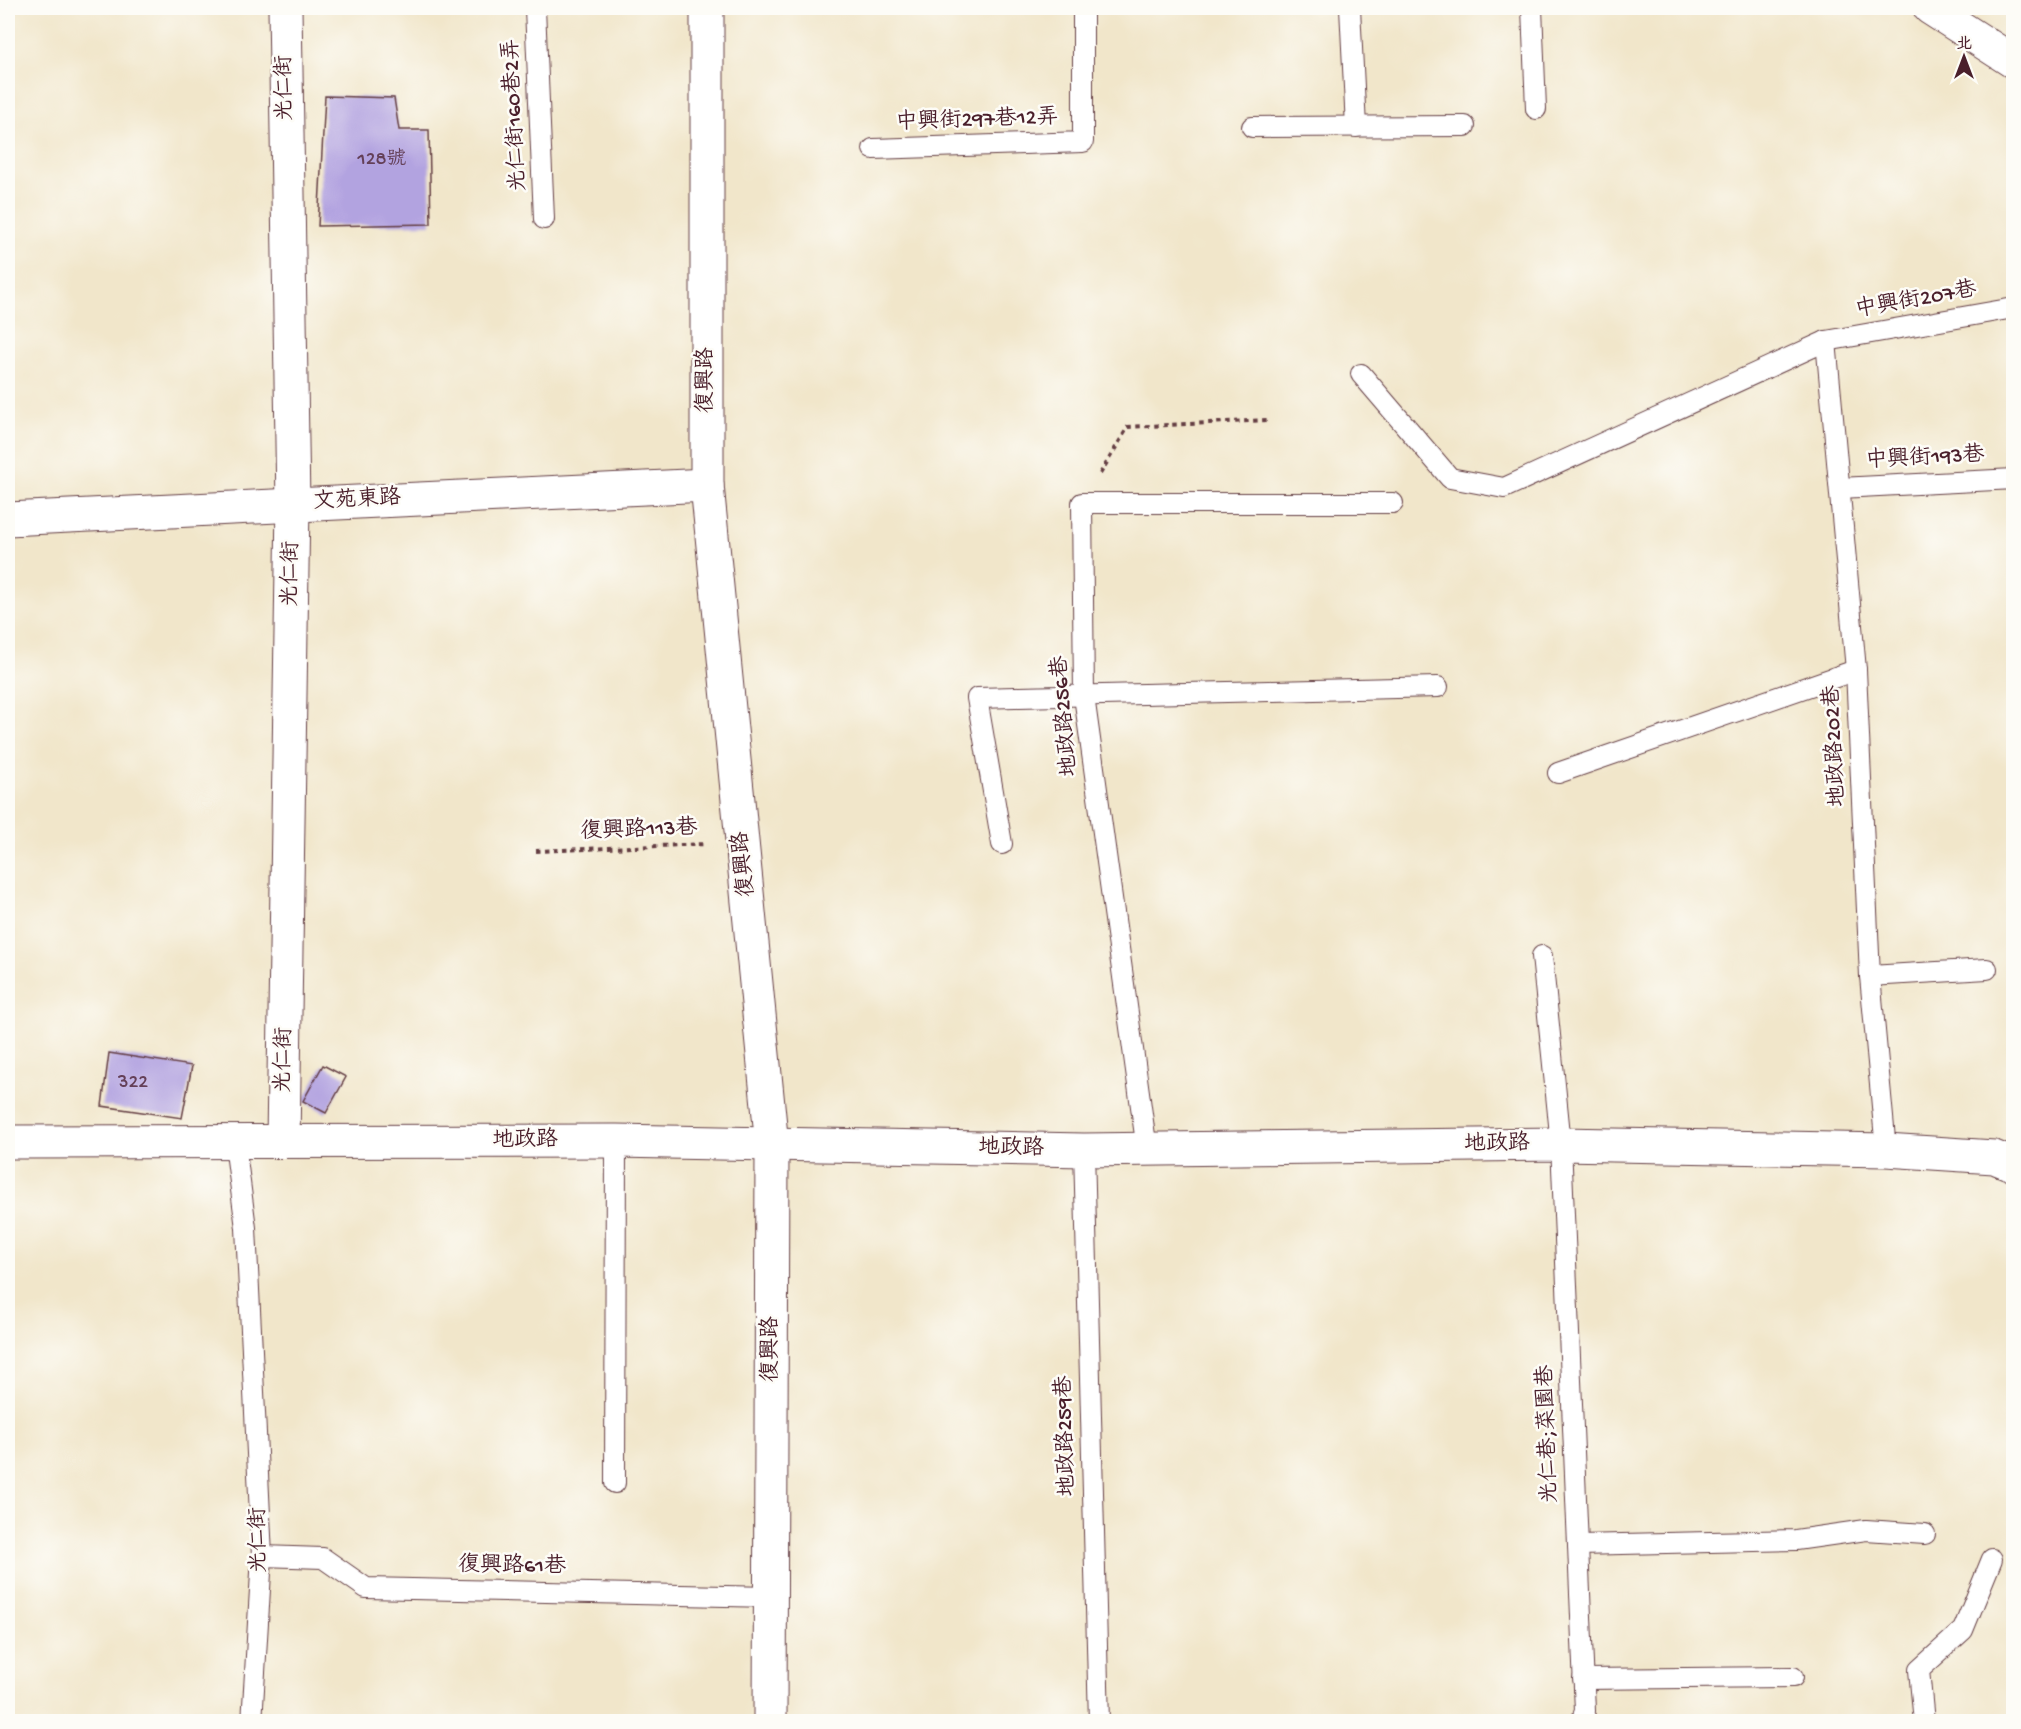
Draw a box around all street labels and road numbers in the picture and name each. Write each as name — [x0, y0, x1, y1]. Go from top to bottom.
street label: 光仁街160巷2弄 — [498, 38, 533, 192]
street label: 光仁街 — [271, 55, 300, 121]
street label: 中興街297巷12弄 — [895, 103, 1059, 137]
street label: 中興街207巷 — [1853, 276, 1979, 324]
street label: 復興路 — [692, 347, 720, 413]
street label: 中興街193巷 — [1865, 441, 1985, 475]
street label: 文苑東路 — [312, 484, 402, 516]
street label: 光仁街 — [277, 541, 306, 607]
street label: 地政路256巷 — [1046, 654, 1084, 778]
street label: 地政路202巷 — [1818, 684, 1852, 808]
street label: 復興路113巷 — [580, 814, 698, 846]
street label: 復興路 — [727, 830, 761, 898]
street label: 光仁街 — [270, 1027, 299, 1093]
street label: 地政路 — [492, 1126, 558, 1154]
street label: 地政路 — [1464, 1129, 1530, 1159]
street label: 地政路 — [978, 1133, 1044, 1163]
street label: 復興路 — [757, 1316, 785, 1382]
street label: 光仁巷;菜園巷 — [1533, 1364, 1564, 1504]
street label: 地政路259巷 — [1050, 1375, 1082, 1497]
street label: 光仁街 — [245, 1507, 274, 1573]
street label: 復興路61巷 — [458, 1551, 566, 1581]

